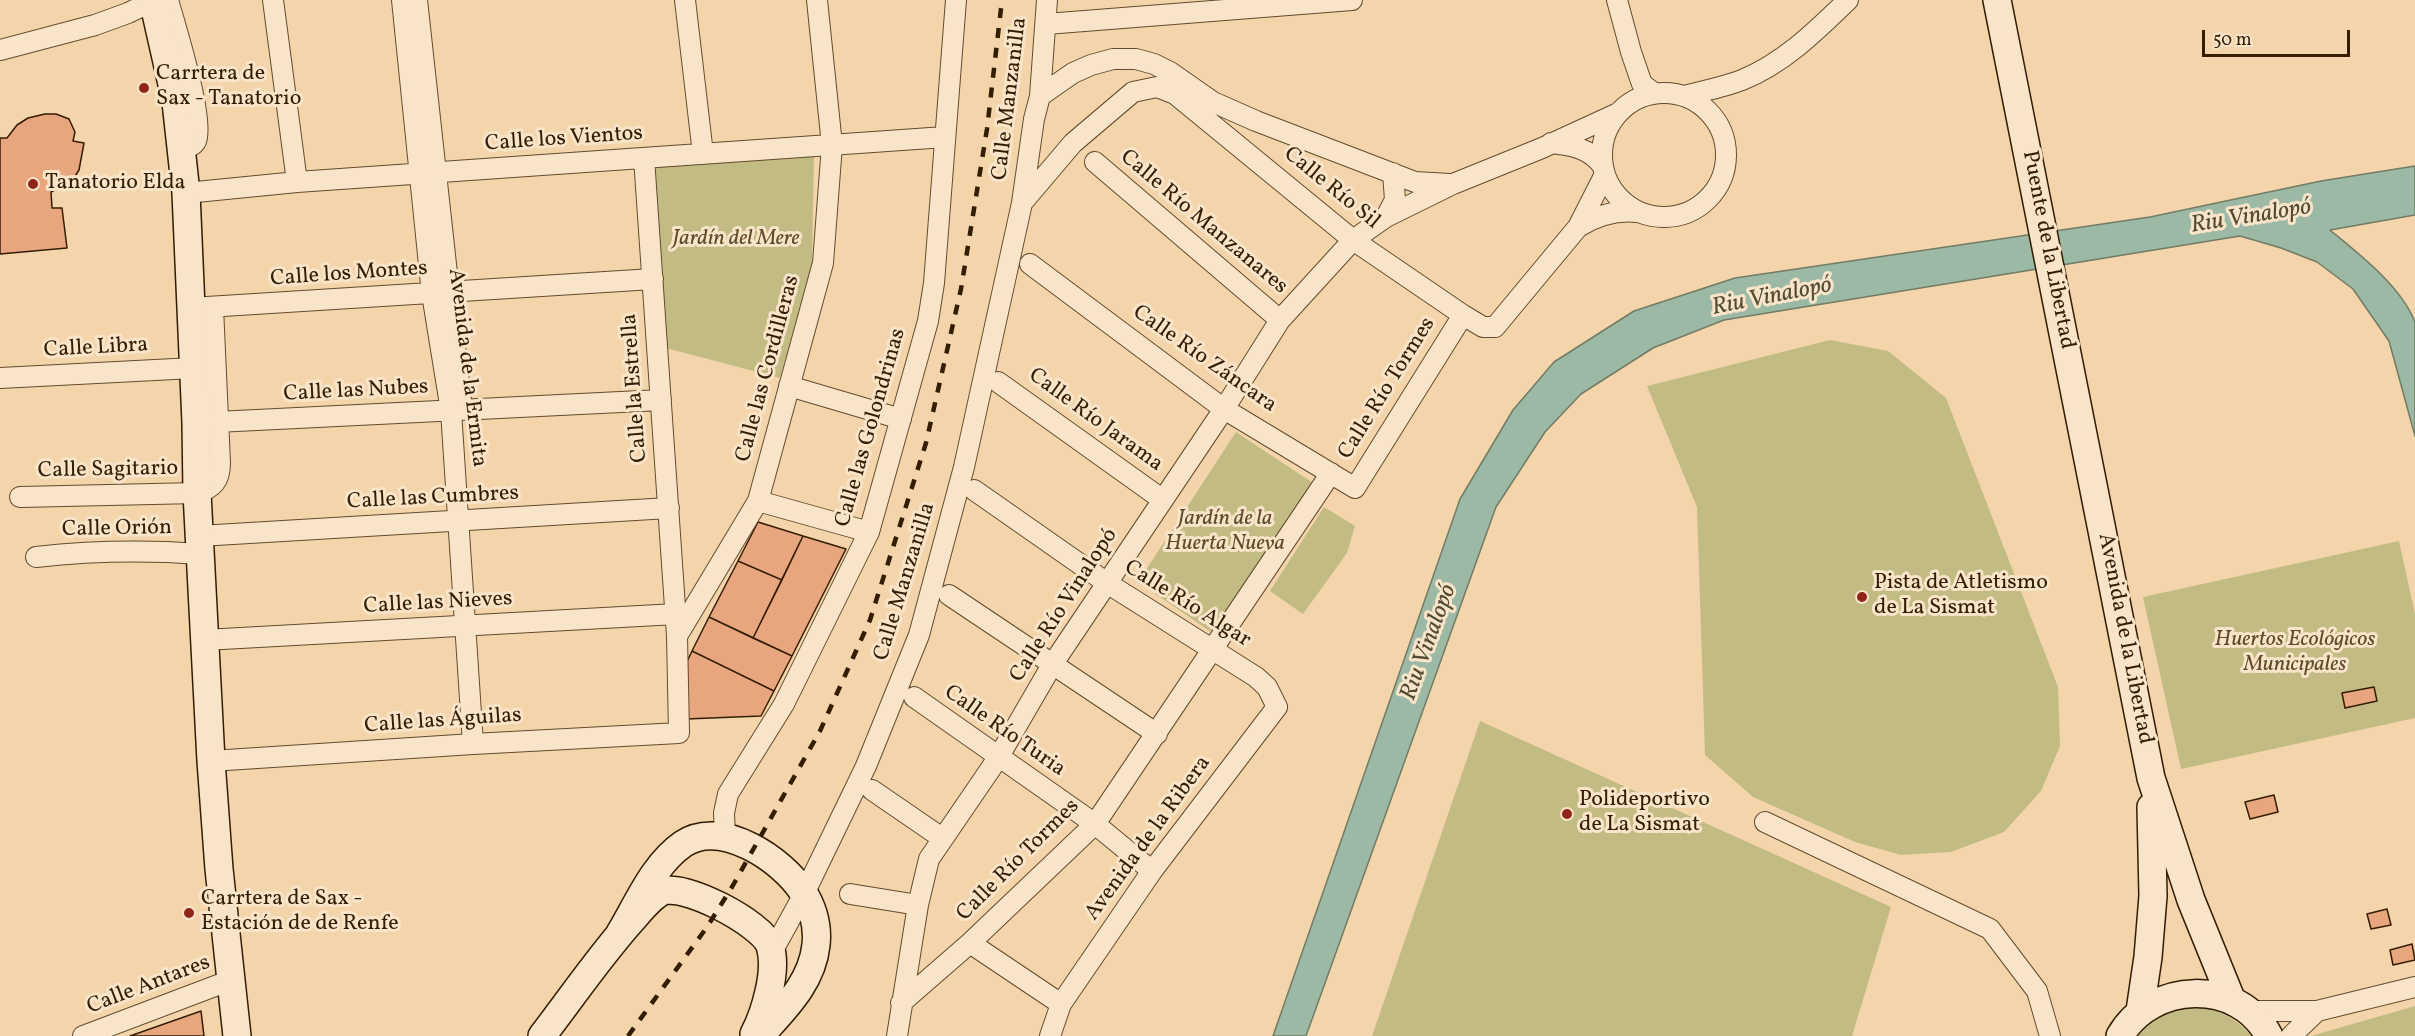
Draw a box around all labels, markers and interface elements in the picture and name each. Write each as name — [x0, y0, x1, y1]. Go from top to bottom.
street label: Calle Manzanilla — [988, 16, 1034, 182]
scale bar — [2205, 18, 2354, 56]
text: 50 m — [2213, 28, 2252, 53]
place label: Carrtera de Sax - Tanatorio — [156, 62, 301, 113]
marker: Carrtera de Sax - Tanatorio — [137, 81, 151, 95]
street label: Calle los Vientos — [484, 121, 644, 159]
street label: Calle Río Sil — [1277, 142, 1385, 236]
street label: Calle Río Manzanares — [1114, 145, 1292, 301]
street label: Puente de la Libertad — [2015, 148, 2079, 352]
place label: Tanatorio Elda — [45, 171, 186, 197]
marker: Tanatorio Elda — [26, 177, 40, 191]
water label: Riu Vinalopó — [2189, 194, 2313, 242]
park label: Jardín del Mere — [673, 227, 799, 253]
street label: Calle los Montes — [269, 256, 429, 294]
street label: Avenida de la Ermita — [441, 267, 491, 469]
water label: Riu Vinalopó — [1710, 272, 1834, 324]
street label: Calle las Cordilleras — [731, 273, 807, 465]
street label: Calle Río Záncara — [1127, 300, 1281, 420]
street label: Calle la Estrella — [618, 313, 654, 463]
street label: Calle Río Tormes — [1334, 313, 1442, 465]
street label: Calle las Golondrinas — [831, 326, 913, 530]
street label: Calle Libra — [43, 333, 149, 365]
street label: Calle Río Jarama — [1023, 363, 1167, 479]
street label: Calle las Nubes — [283, 375, 429, 409]
street label: Calle Sagitario — [38, 457, 178, 485]
street label: Calle las Cumbres — [346, 481, 520, 517]
street label: Calle Manzanilla — [869, 500, 943, 664]
park label: Jardín de la Huerta Nueva — [1165, 507, 1285, 558]
street label: Calle Orión — [62, 516, 172, 544]
street label: Calle Río Vinalopó — [1005, 524, 1125, 688]
street label: Avenida de la Libertad — [2091, 531, 2157, 747]
street label: Calle Río Algar — [1119, 556, 1255, 654]
place label: Pista de Atletismo de La Sismat — [1874, 571, 2048, 622]
water label: Riu Vinalopó — [1396, 581, 1464, 705]
street label: Calle las Nieves — [363, 587, 513, 621]
marker: Pista de Atletismo de La Sismat — [1855, 590, 1869, 604]
park label: Huertos Ecológicos Municipales — [2215, 628, 2375, 680]
street label: Calle Río Turia — [938, 680, 1070, 784]
street label: Calle las Águilas — [364, 703, 522, 741]
street label: Avenida de la Ribera — [1080, 752, 1218, 926]
place label: Polideportivo de La Sismat — [1579, 788, 1710, 840]
street label: Calle Río Tormes — [952, 794, 1086, 928]
marker: Polideportivo de La Sismat — [1560, 807, 1574, 821]
place label: Carrtera de Sax - Estación de de Renfe — [201, 887, 399, 938]
marker: Carrtera de Sax - Estación de de Renfe — [182, 906, 196, 920]
street label: Calle Antares — [84, 950, 214, 1022]

